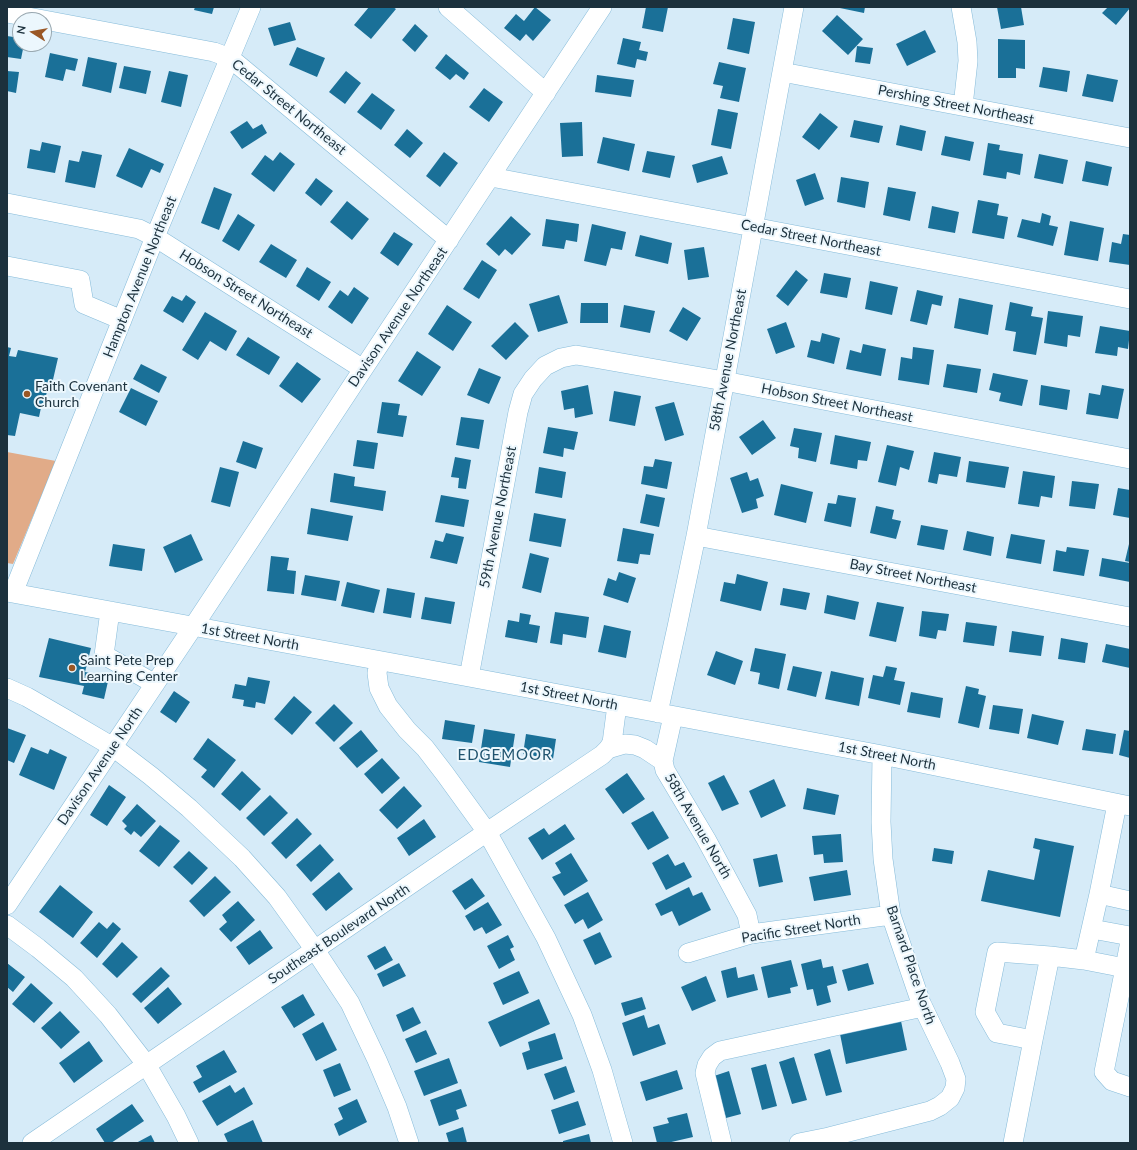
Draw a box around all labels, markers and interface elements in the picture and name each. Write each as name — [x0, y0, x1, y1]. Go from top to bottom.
north arrow — [12, 12, 52, 52]
text: N — [14, 24, 28, 35]
street label: Cedar Street Northeast — [228, 56, 350, 158]
street label: Pershing Street Northeast — [877, 82, 1035, 128]
street label: Hampton Avenue Northeast — [100, 194, 180, 360]
street label: Cedar Street Northeast — [740, 216, 882, 260]
street label: Davison Avenue Northeast — [345, 244, 451, 390]
street label: Hobson Street Northeast — [176, 246, 316, 342]
street label: 58th Avenue Northeast — [706, 288, 750, 432]
place label: Faith Covenant Church — [35, 378, 128, 410]
street label: Hobson Street Northeast — [760, 380, 914, 426]
marker: Faith Covenant Church — [22, 389, 32, 399]
street label: 59th Avenue Northeast — [476, 445, 520, 589]
street label: Bay Street Northeast — [848, 555, 978, 597]
street label: 1st Street North — [200, 620, 300, 654]
place label: Saint Pete Prep Learning Center — [80, 652, 178, 684]
marker: Saint Pete Prep Learning Center — [67, 663, 77, 673]
street label: 1st Street North — [519, 678, 619, 714]
street label: Davison Avenue North — [54, 703, 146, 829]
street label: 1st Street North — [837, 738, 937, 774]
district label: EDGEMOOR — [457, 746, 553, 764]
street label: 58th Avenue North — [661, 770, 735, 882]
street label: Southeast Boulevard North — [265, 880, 413, 988]
street label: Barnard Place North — [883, 903, 939, 1027]
street label: Pacific Street North — [740, 911, 862, 947]

